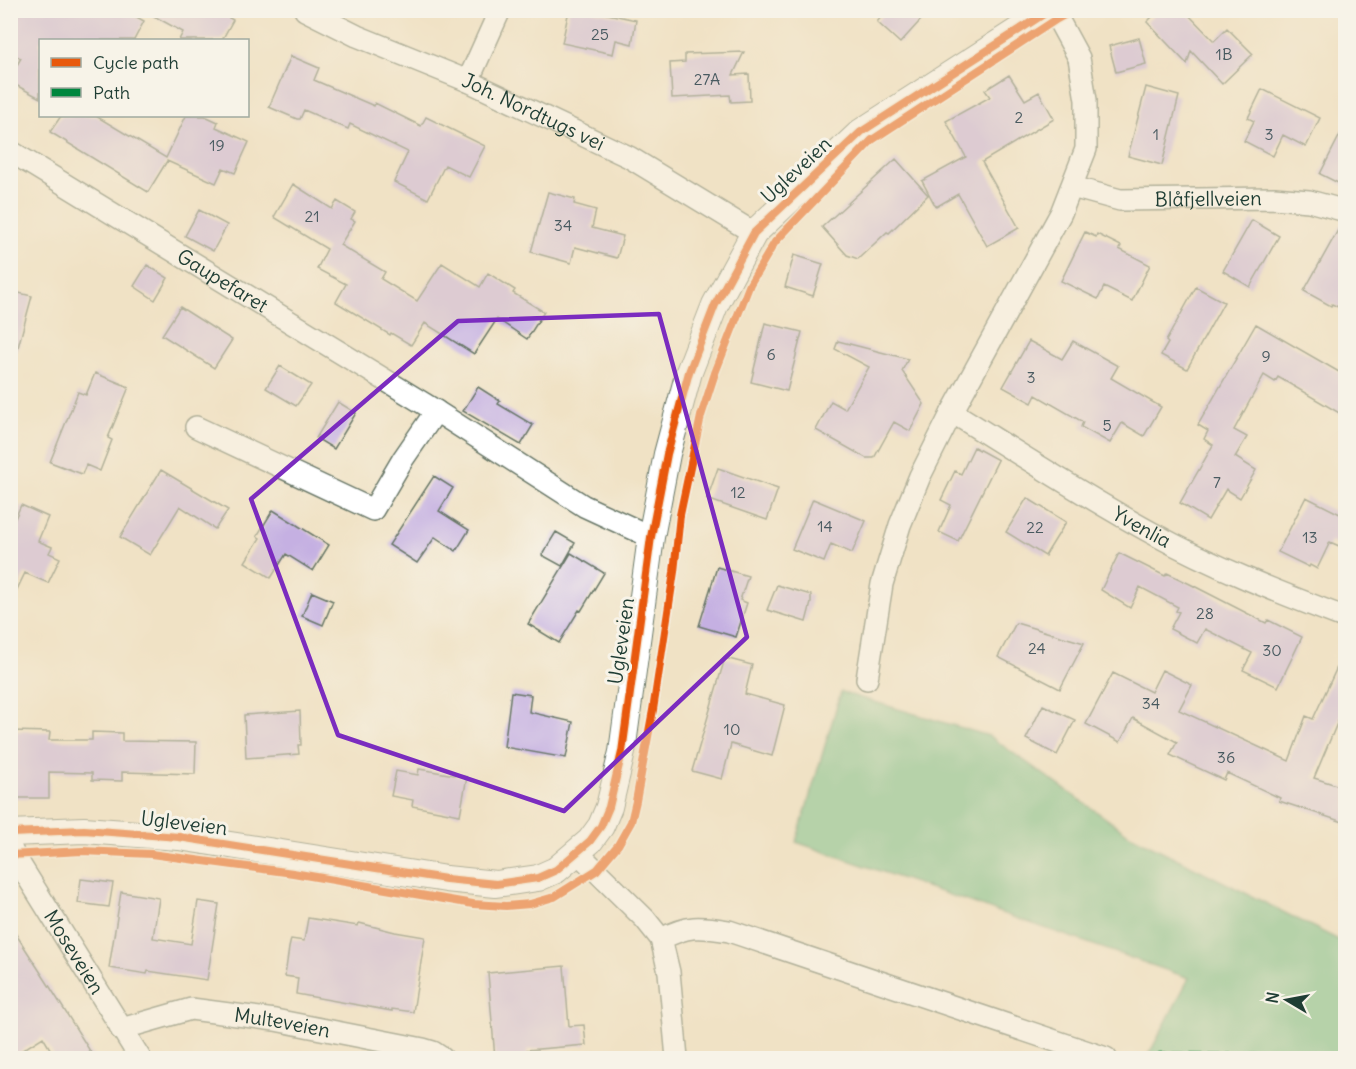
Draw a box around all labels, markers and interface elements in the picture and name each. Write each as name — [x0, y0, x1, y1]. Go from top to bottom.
house number: 25 — [591, 24, 609, 44]
legend — [39, 39, 249, 117]
house number: 1B — [1216, 44, 1232, 64]
text: Cycle path — [93, 51, 179, 74]
street label: Joh. Nordtugs vei — [459, 67, 609, 156]
house number: 27A — [694, 69, 720, 89]
text: Path — [93, 81, 130, 104]
house number: 2 — [1015, 107, 1024, 127]
house number: 1 — [1153, 124, 1159, 144]
house number: 3 — [1264, 124, 1274, 144]
street label: Ugleveien — [755, 131, 836, 209]
house number: 19 — [209, 135, 225, 155]
street label: Blåfjellveien — [1155, 185, 1262, 212]
house number: 21 — [304, 206, 320, 226]
house number: 34 — [554, 215, 572, 235]
street label: Gaupefaret — [173, 243, 273, 318]
house number: 6 — [766, 344, 776, 364]
house number: 9 — [1261, 346, 1271, 366]
house number: 3 — [1026, 367, 1036, 387]
house number: 5 — [1102, 415, 1112, 435]
house number: 7 — [1213, 472, 1221, 492]
house number: 12 — [730, 482, 746, 502]
street label: Yvenlia — [1108, 501, 1175, 553]
house number: 14 — [817, 516, 833, 536]
house number: 22 — [1026, 517, 1044, 537]
house number: 13 — [1302, 527, 1318, 547]
street label: Ugleveien — [602, 596, 639, 686]
house number: 28 — [1196, 603, 1214, 623]
house number: 24 — [1028, 638, 1046, 658]
house number: 30 — [1262, 640, 1282, 660]
house number: 34 — [1142, 693, 1160, 713]
house number: 10 — [724, 719, 740, 739]
house number: 36 — [1217, 747, 1235, 767]
street label: Ugleveien — [139, 805, 229, 840]
street label: Moseveien — [39, 905, 110, 998]
north arrow — [1257, 970, 1317, 1030]
text: N — [1261, 990, 1283, 1005]
street label: Multeveien — [233, 1002, 332, 1043]

